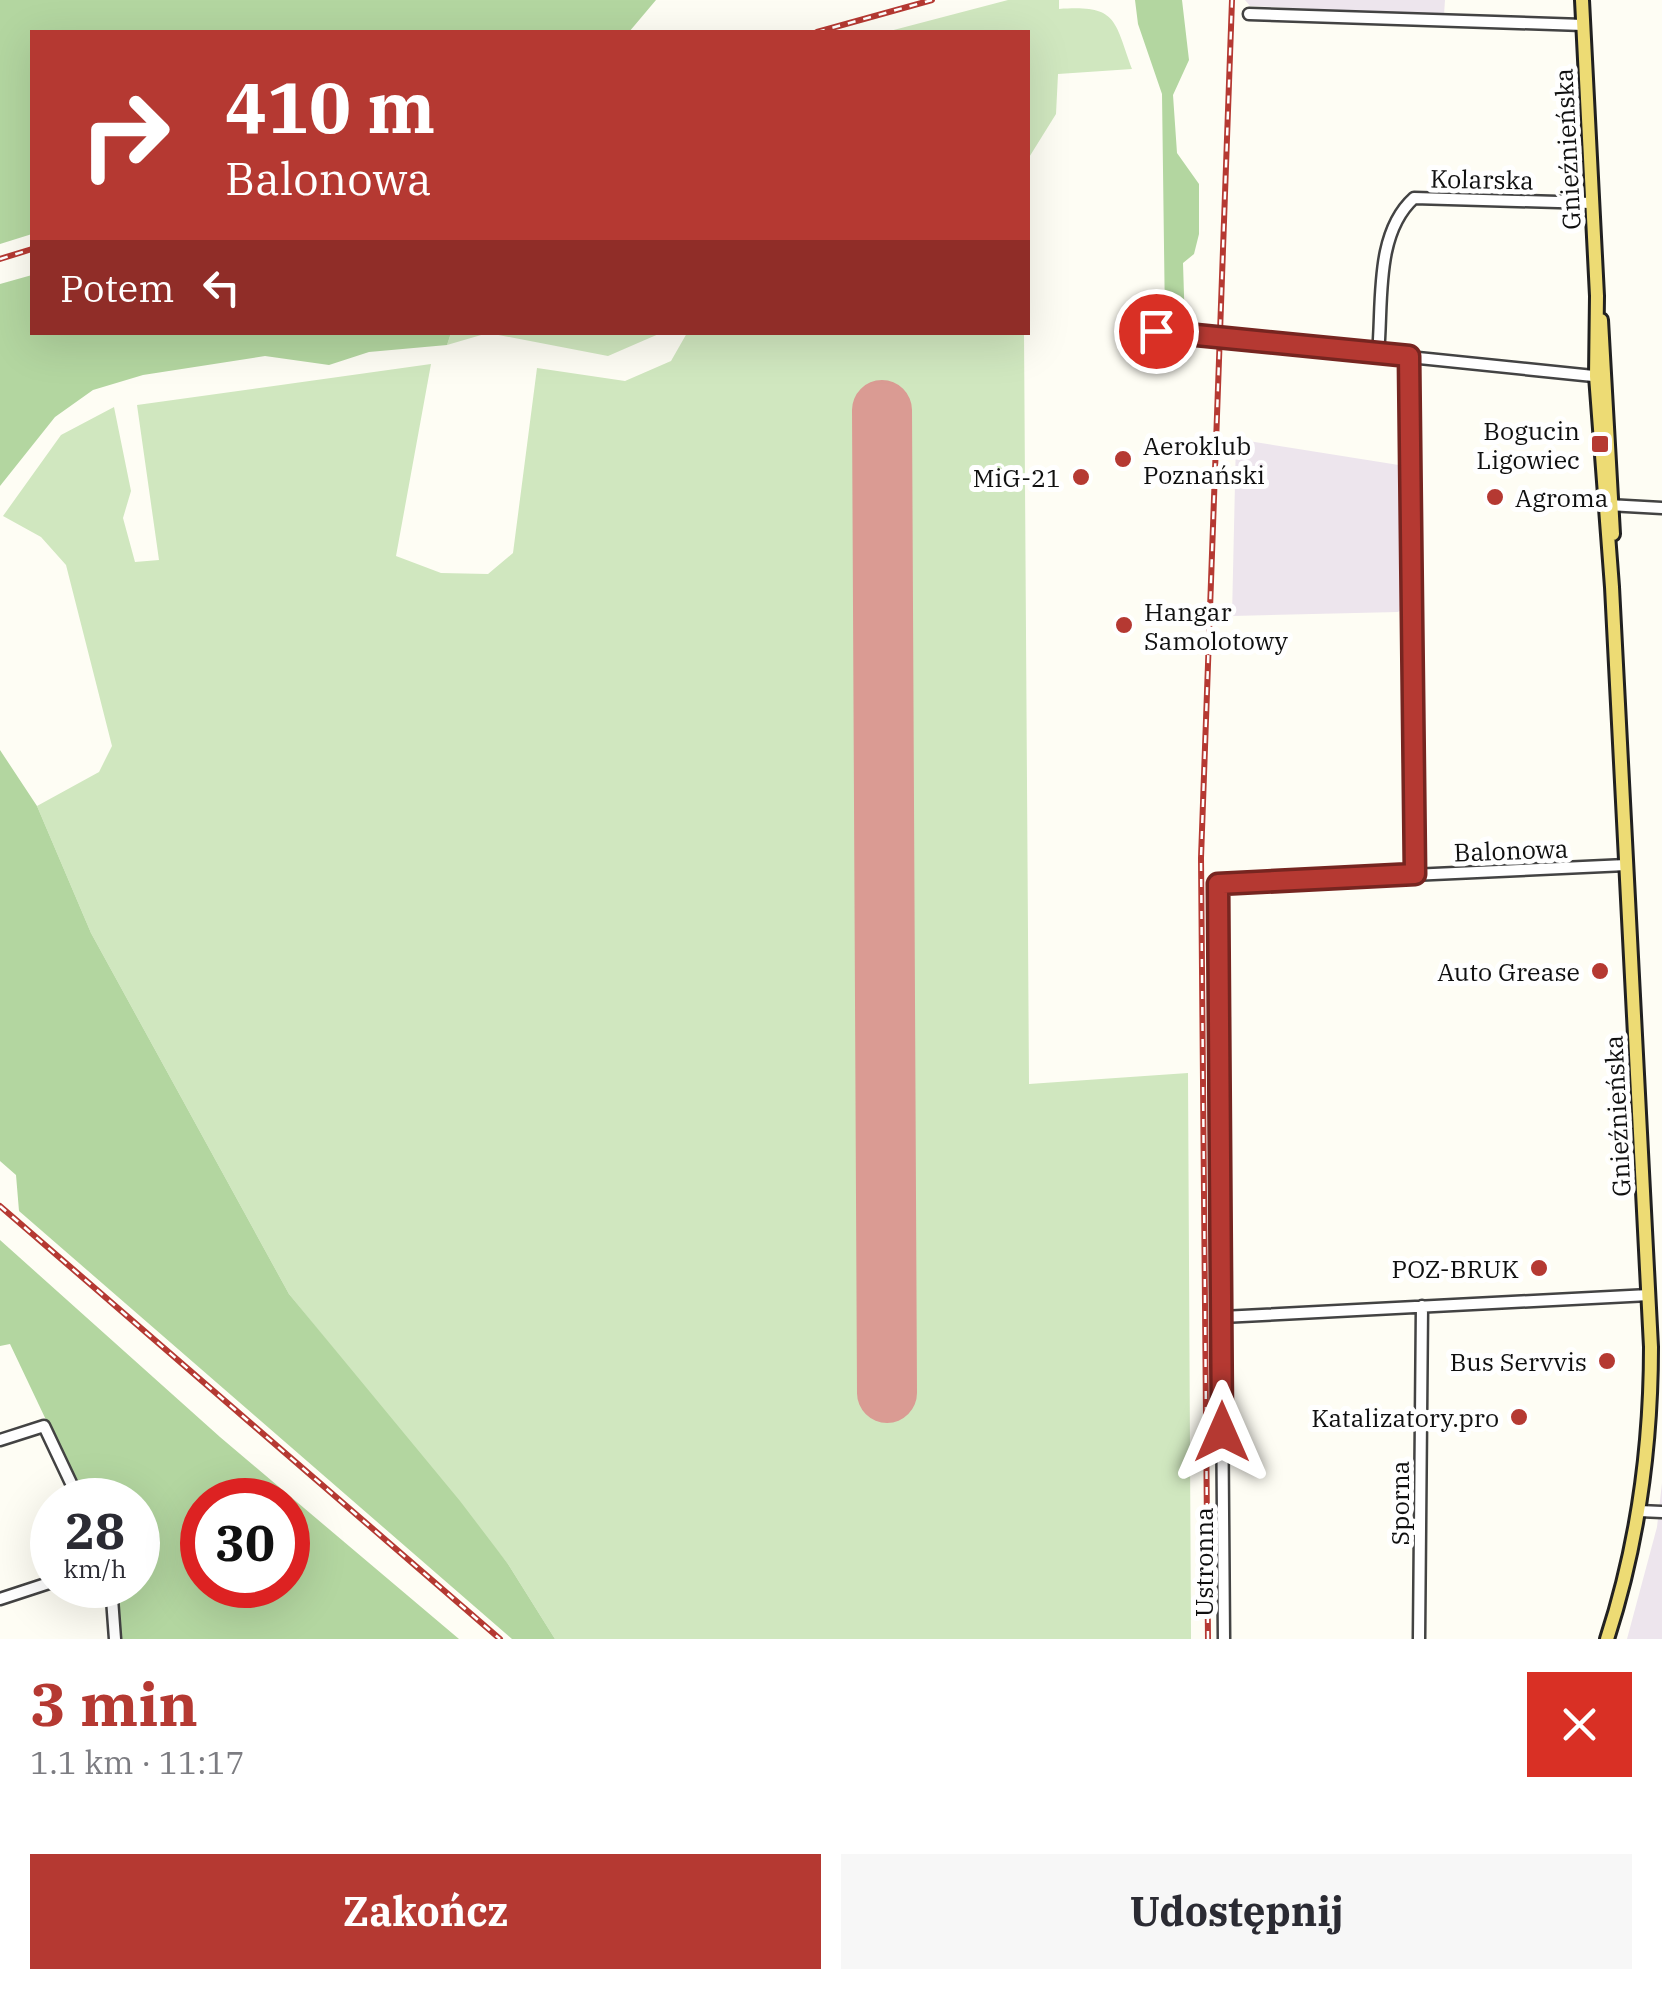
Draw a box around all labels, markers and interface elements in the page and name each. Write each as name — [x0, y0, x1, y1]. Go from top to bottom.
text: 410 m — [225, 61, 435, 152]
street label: Gnieźnieńska — [1546, 67, 1588, 231]
icon: right — [60, 70, 190, 200]
text: Balonowa — [225, 149, 432, 207]
street label: Kolarska — [1430, 162, 1534, 196]
icon: left — [194, 260, 249, 315]
text: Potem — [60, 263, 174, 312]
pin — [1114, 289, 1199, 374]
icon: arrive — [1129, 304, 1184, 359]
place label: Bogucin Ligowiec — [1476, 414, 1580, 476]
place label: Aeroklub Poznański — [1143, 429, 1265, 491]
marker: Bogucin Ligowiec — [1589, 433, 1611, 455]
marker: Aeroklub Poznański — [1112, 448, 1134, 470]
place label: MiG-21 — [973, 461, 1061, 494]
marker: MiG-21 — [1070, 466, 1092, 488]
place label: Agroma — [1515, 481, 1608, 514]
marker: Agroma — [1484, 486, 1506, 508]
place label: Hangar Samolotowy — [1144, 595, 1289, 657]
marker: Hangar Samolotowy — [1113, 614, 1135, 636]
street label: Balonowa — [1453, 832, 1569, 868]
place label: Auto Grease — [1437, 955, 1580, 988]
marker: Auto Grease — [1589, 960, 1611, 982]
street label: Gnieźnieńska — [1596, 1034, 1638, 1198]
place label: POZ-BRUK — [1392, 1252, 1519, 1285]
marker: POZ-BRUK — [1528, 1257, 1550, 1279]
place label: Bus Servvis — [1450, 1345, 1587, 1378]
marker: Bus Servvis — [1596, 1350, 1618, 1372]
position arrow — [1170, 1380, 1274, 1484]
place label: Katalizatory.pro — [1311, 1401, 1499, 1434]
marker: Katalizatory.pro — [1508, 1406, 1530, 1428]
street label: Sporna — [1383, 1461, 1416, 1545]
speed limit sign: 30 — [180, 1478, 310, 1608]
text: 28 — [65, 1498, 125, 1563]
street label: Ustronna — [1187, 1507, 1220, 1617]
text: km/h — [63, 1552, 127, 1585]
text: 3 min — [30, 1664, 198, 1743]
button: close — [1527, 1672, 1632, 1777]
text: 1.1 km · 11:17 — [30, 1741, 245, 1783]
button: Zakończ — [30, 1854, 821, 1969]
button: Udostępnij — [841, 1854, 1632, 1969]

